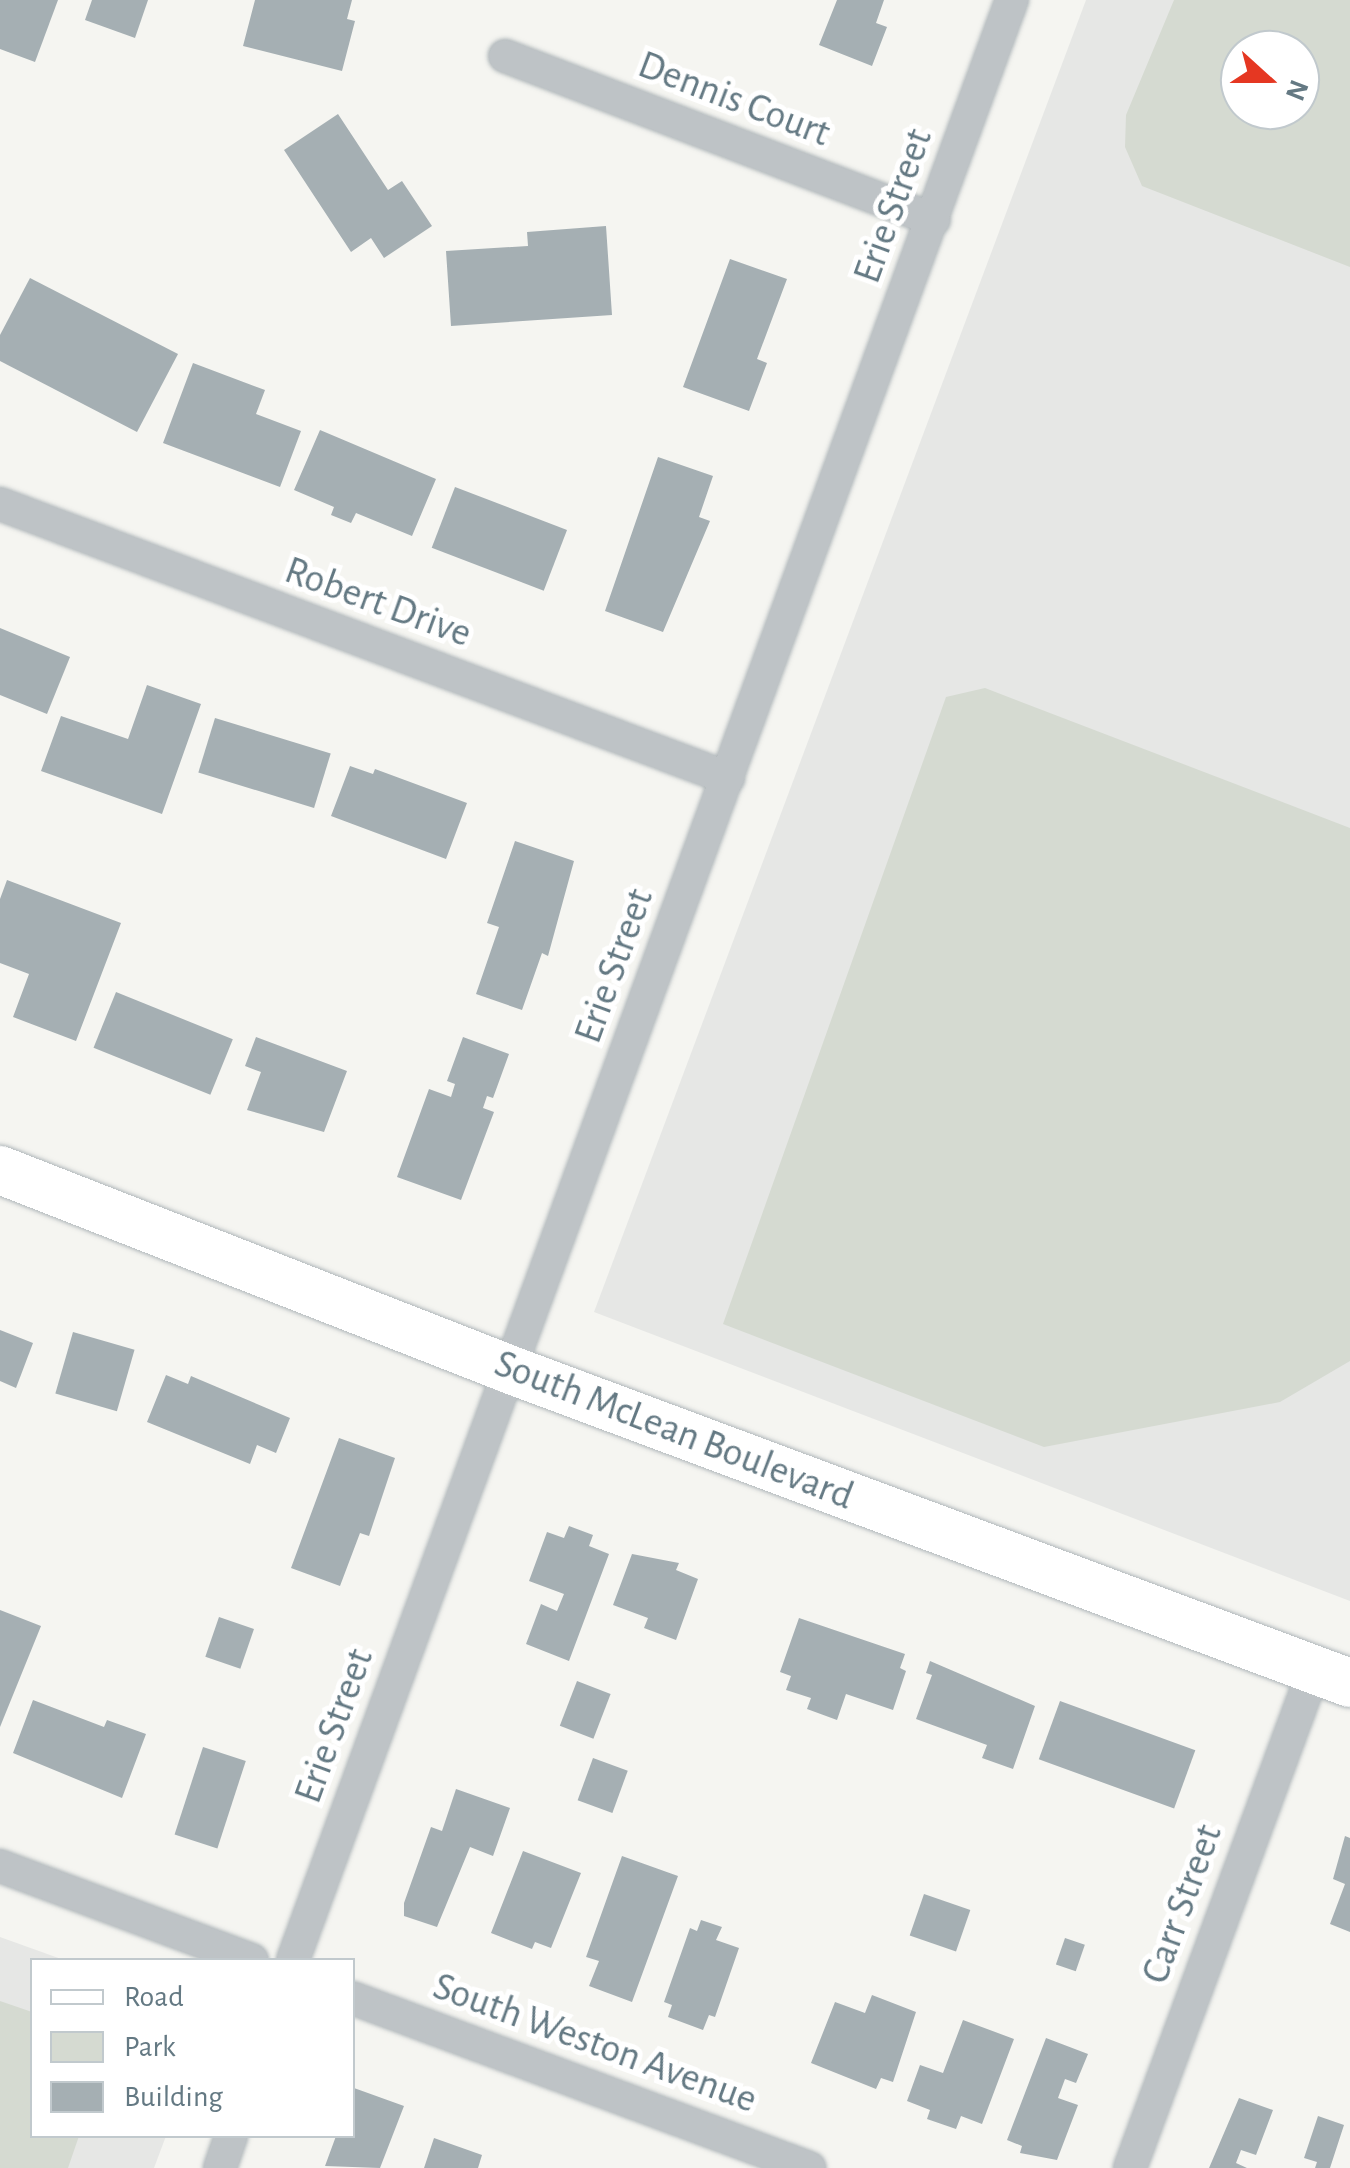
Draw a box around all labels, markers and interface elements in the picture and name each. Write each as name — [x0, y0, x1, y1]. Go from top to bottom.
north arrow — [1220, 30, 1320, 130]
street label: Dennis Court — [631, 40, 837, 158]
text: N — [1280, 76, 1313, 104]
street label: Erie Street — [843, 122, 943, 290]
street label: Robert Drive — [278, 546, 478, 658]
street label: Erie Street — [564, 882, 664, 1050]
street label: South McLean Boulevard — [488, 1339, 860, 1521]
street label: Erie Street — [284, 1642, 384, 1810]
street label: Carr Street — [1131, 1818, 1233, 1990]
legend — [30, 1958, 355, 2138]
street label: South Weston Avenue — [427, 1962, 763, 2124]
text: Road — [124, 1982, 184, 2012]
text: Park — [124, 2032, 176, 2062]
text: Building — [124, 2082, 223, 2112]

